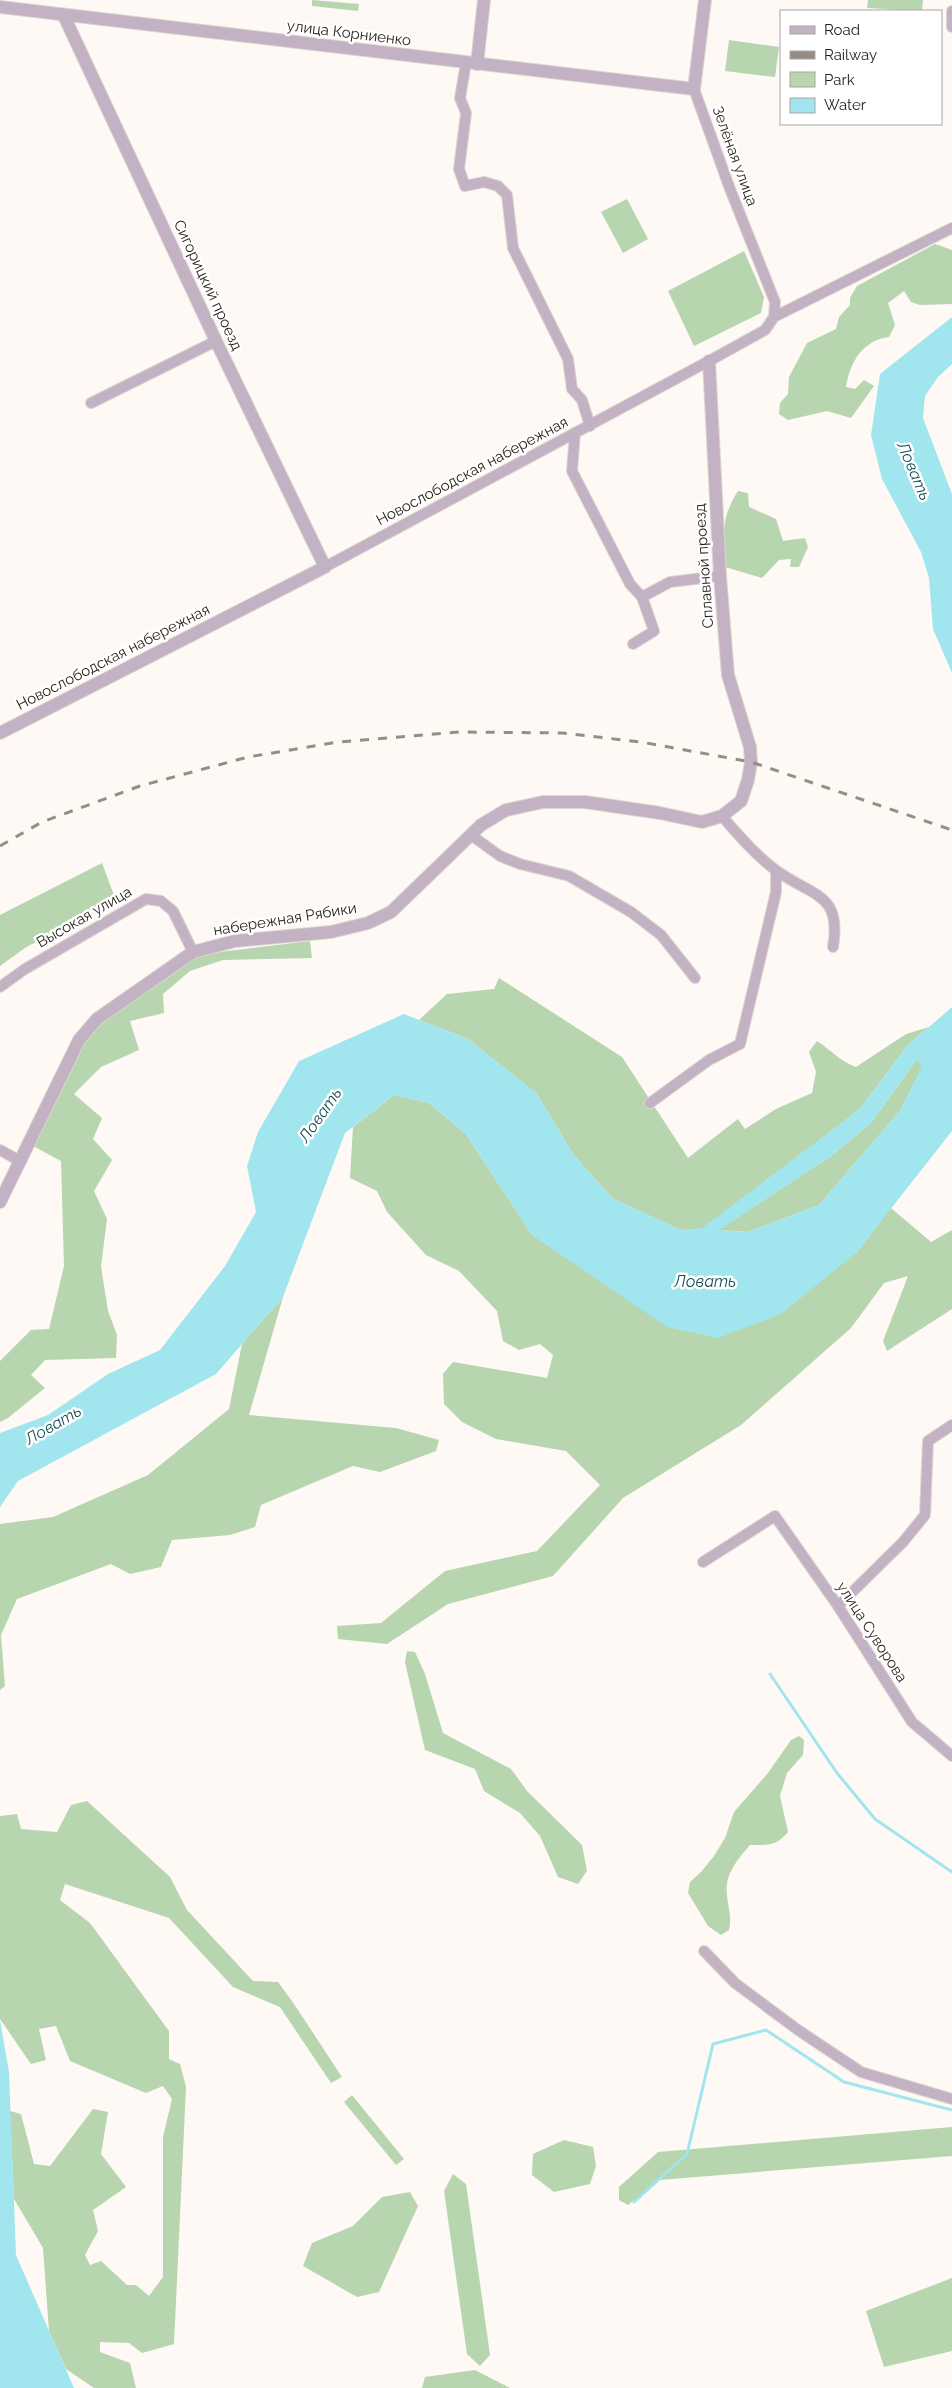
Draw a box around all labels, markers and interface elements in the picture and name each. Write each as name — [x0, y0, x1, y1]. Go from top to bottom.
legend — [780, 10, 942, 125]
street label: улица Корниенко — [286, 16, 412, 50]
text: Road — [824, 21, 860, 39]
text: Railway — [824, 46, 877, 64]
text: Park — [824, 71, 855, 89]
text: Water — [824, 96, 867, 114]
street label: Зелёная улица — [709, 104, 761, 208]
street label: Сигорицкий проезд — [170, 217, 246, 353]
street label: Новослободская набережная — [373, 413, 571, 529]
water label: Ловать — [893, 438, 935, 503]
street label: Сплавной проезд — [691, 503, 717, 629]
street label: Новослободская набережная — [13, 600, 213, 714]
street label: Высокая улица — [33, 883, 135, 951]
street label: набережная Рябики — [212, 899, 358, 939]
water label: Ловать — [294, 1084, 346, 1147]
water label: Ловать — [673, 1272, 736, 1291]
water label: Ловать — [20, 1401, 85, 1449]
street label: улица Суворова — [833, 1578, 911, 1686]

